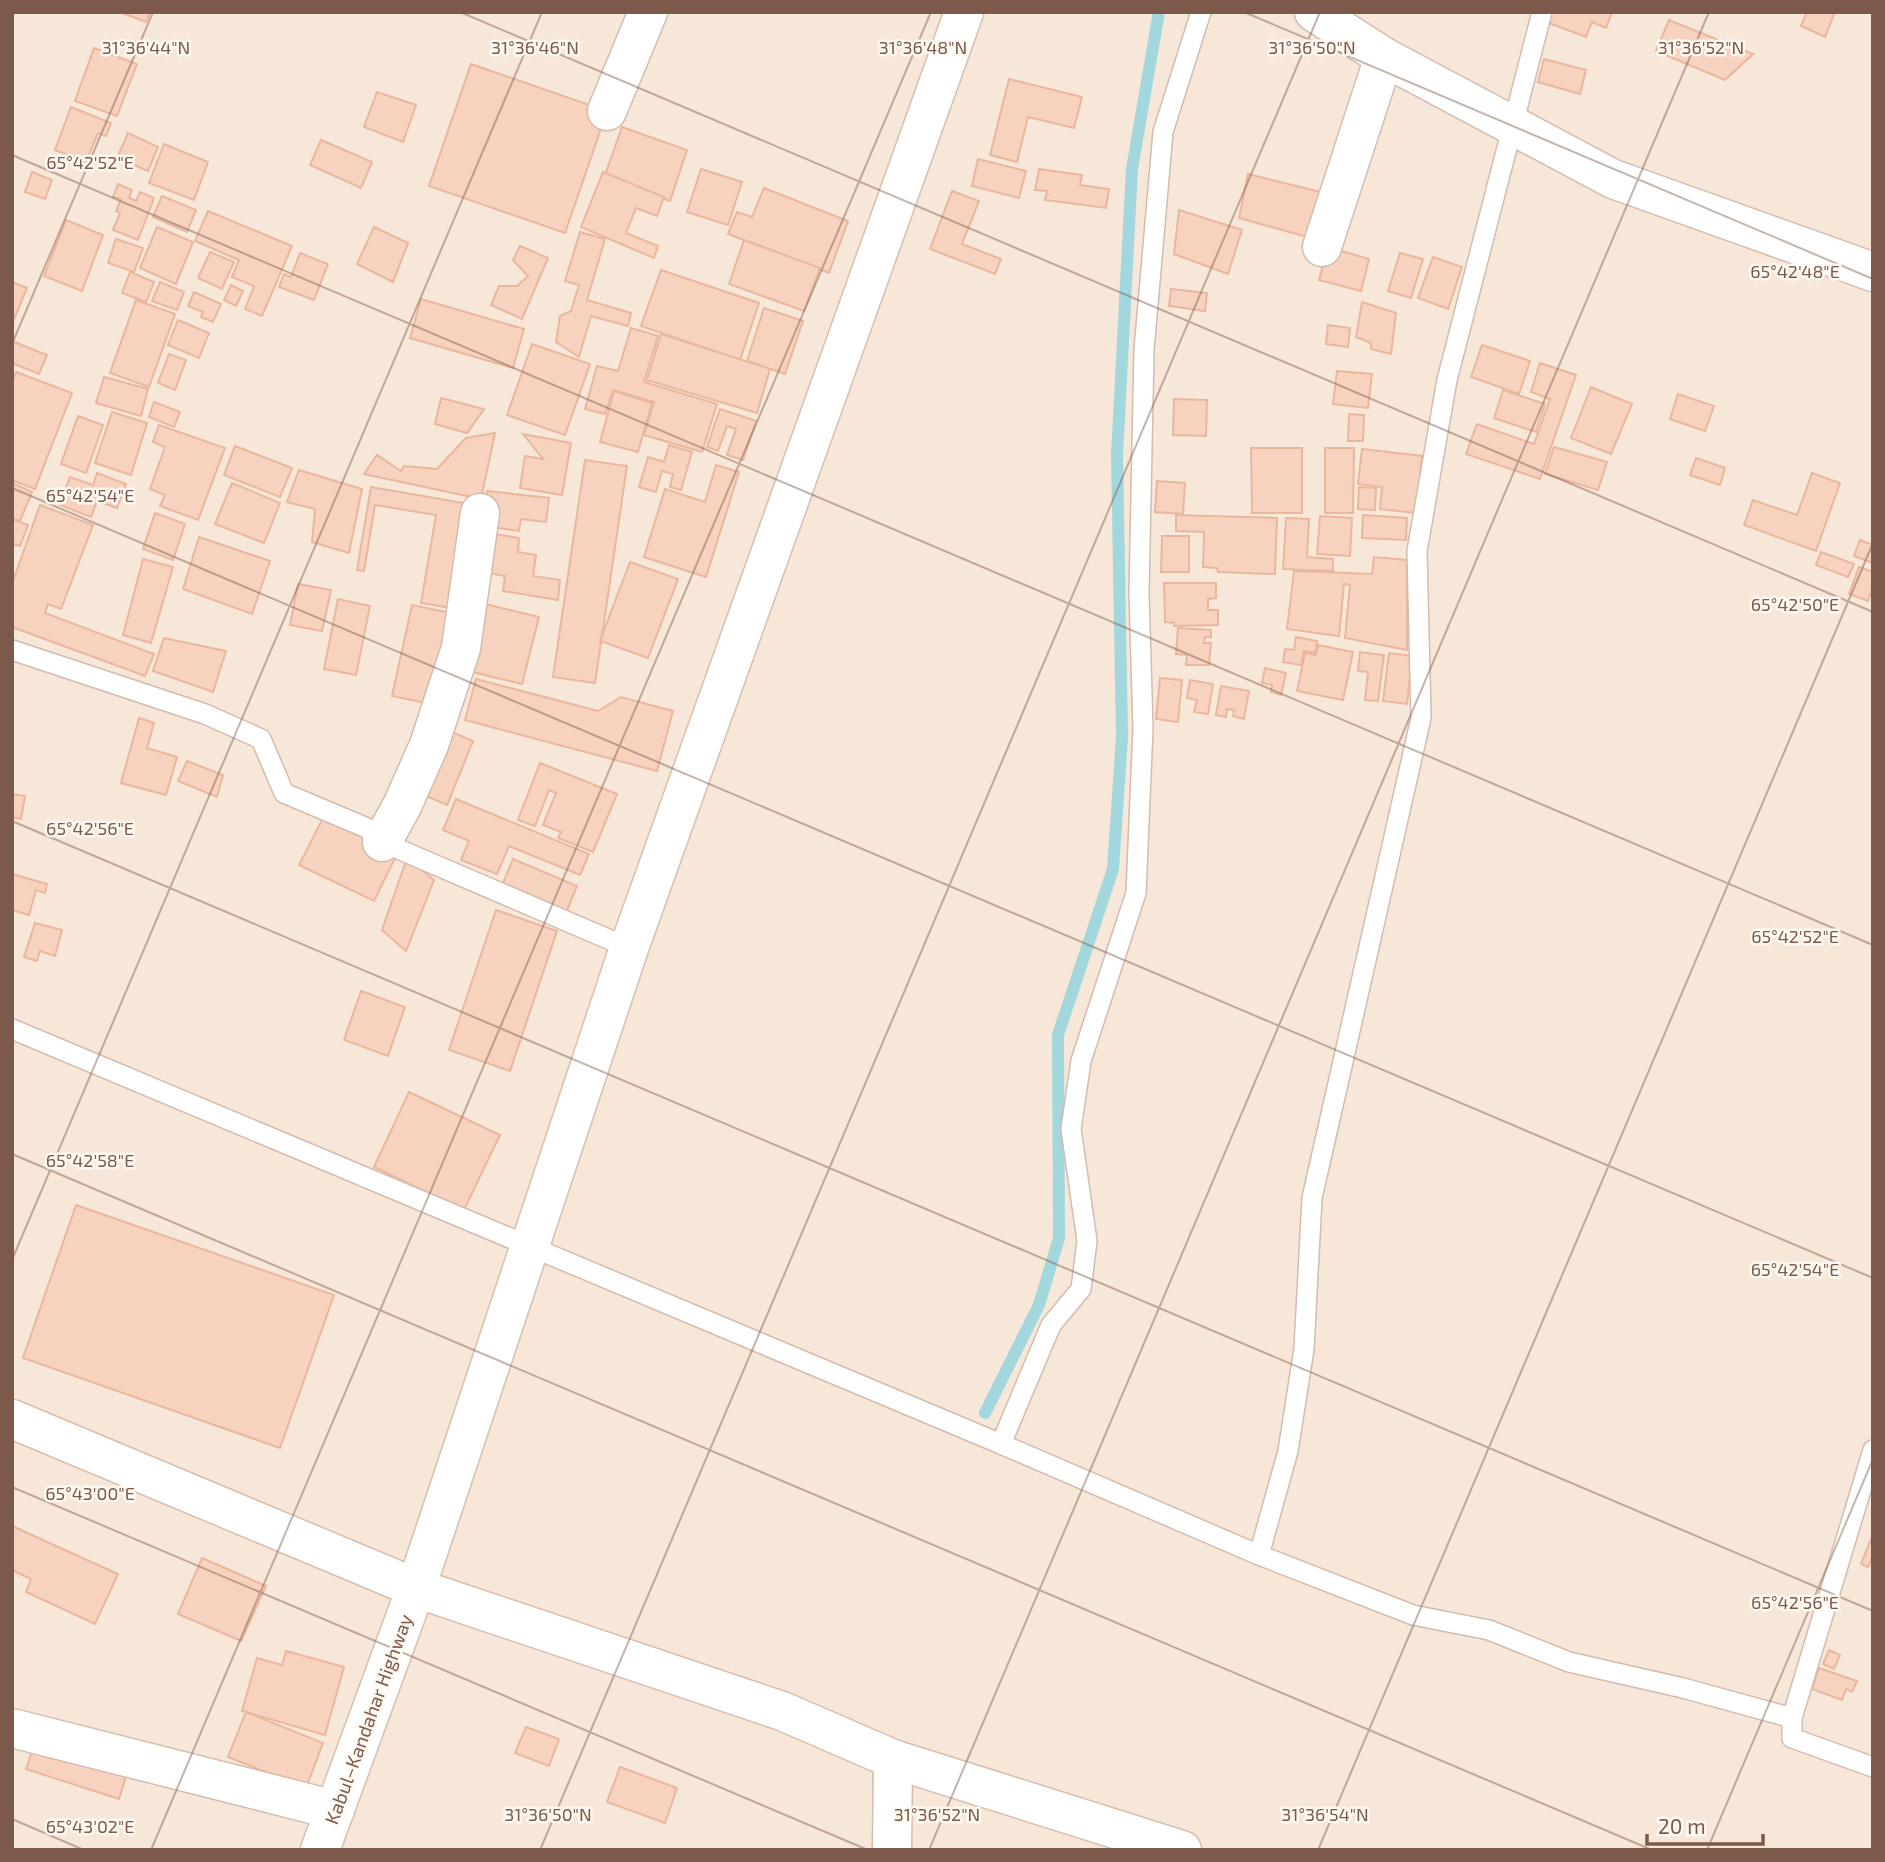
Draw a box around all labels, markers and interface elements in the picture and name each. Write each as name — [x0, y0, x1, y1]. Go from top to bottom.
text: 31°36'44"N — [102, 36, 190, 58]
text: 31°36'46"N — [491, 36, 579, 58]
text: 31°36'48"N — [879, 36, 967, 58]
text: 31°36'50"N — [1268, 36, 1356, 58]
text: 31°36'52"N — [1658, 36, 1744, 58]
text: 65°42'52"E — [46, 151, 134, 173]
text: 65°42'48"E — [1750, 260, 1840, 282]
text: 65°42'54"E — [46, 484, 134, 506]
text: 65°42'50"E — [1751, 593, 1839, 615]
text: 65°42'56"E — [46, 817, 134, 839]
text: 65°42'52"E — [1751, 925, 1839, 947]
text: 65°42'58"E — [46, 1149, 134, 1171]
text: 65°42'54"E — [1751, 1258, 1839, 1280]
text: 65°43'00"E — [45, 1482, 135, 1504]
text: 65°42'56"E — [1751, 1591, 1839, 1613]
street label: Kabul–Kandahar Highway — [319, 1611, 417, 1827]
scale bar — [1647, 1802, 1762, 1846]
text: 31°36'50"N — [504, 1803, 592, 1825]
text: 31°36'52"N — [894, 1803, 980, 1825]
text: 31°36'54"N — [1281, 1803, 1369, 1825]
text: 20 m — [1658, 1813, 1706, 1838]
text: 65°43'02"E — [46, 1815, 134, 1837]

